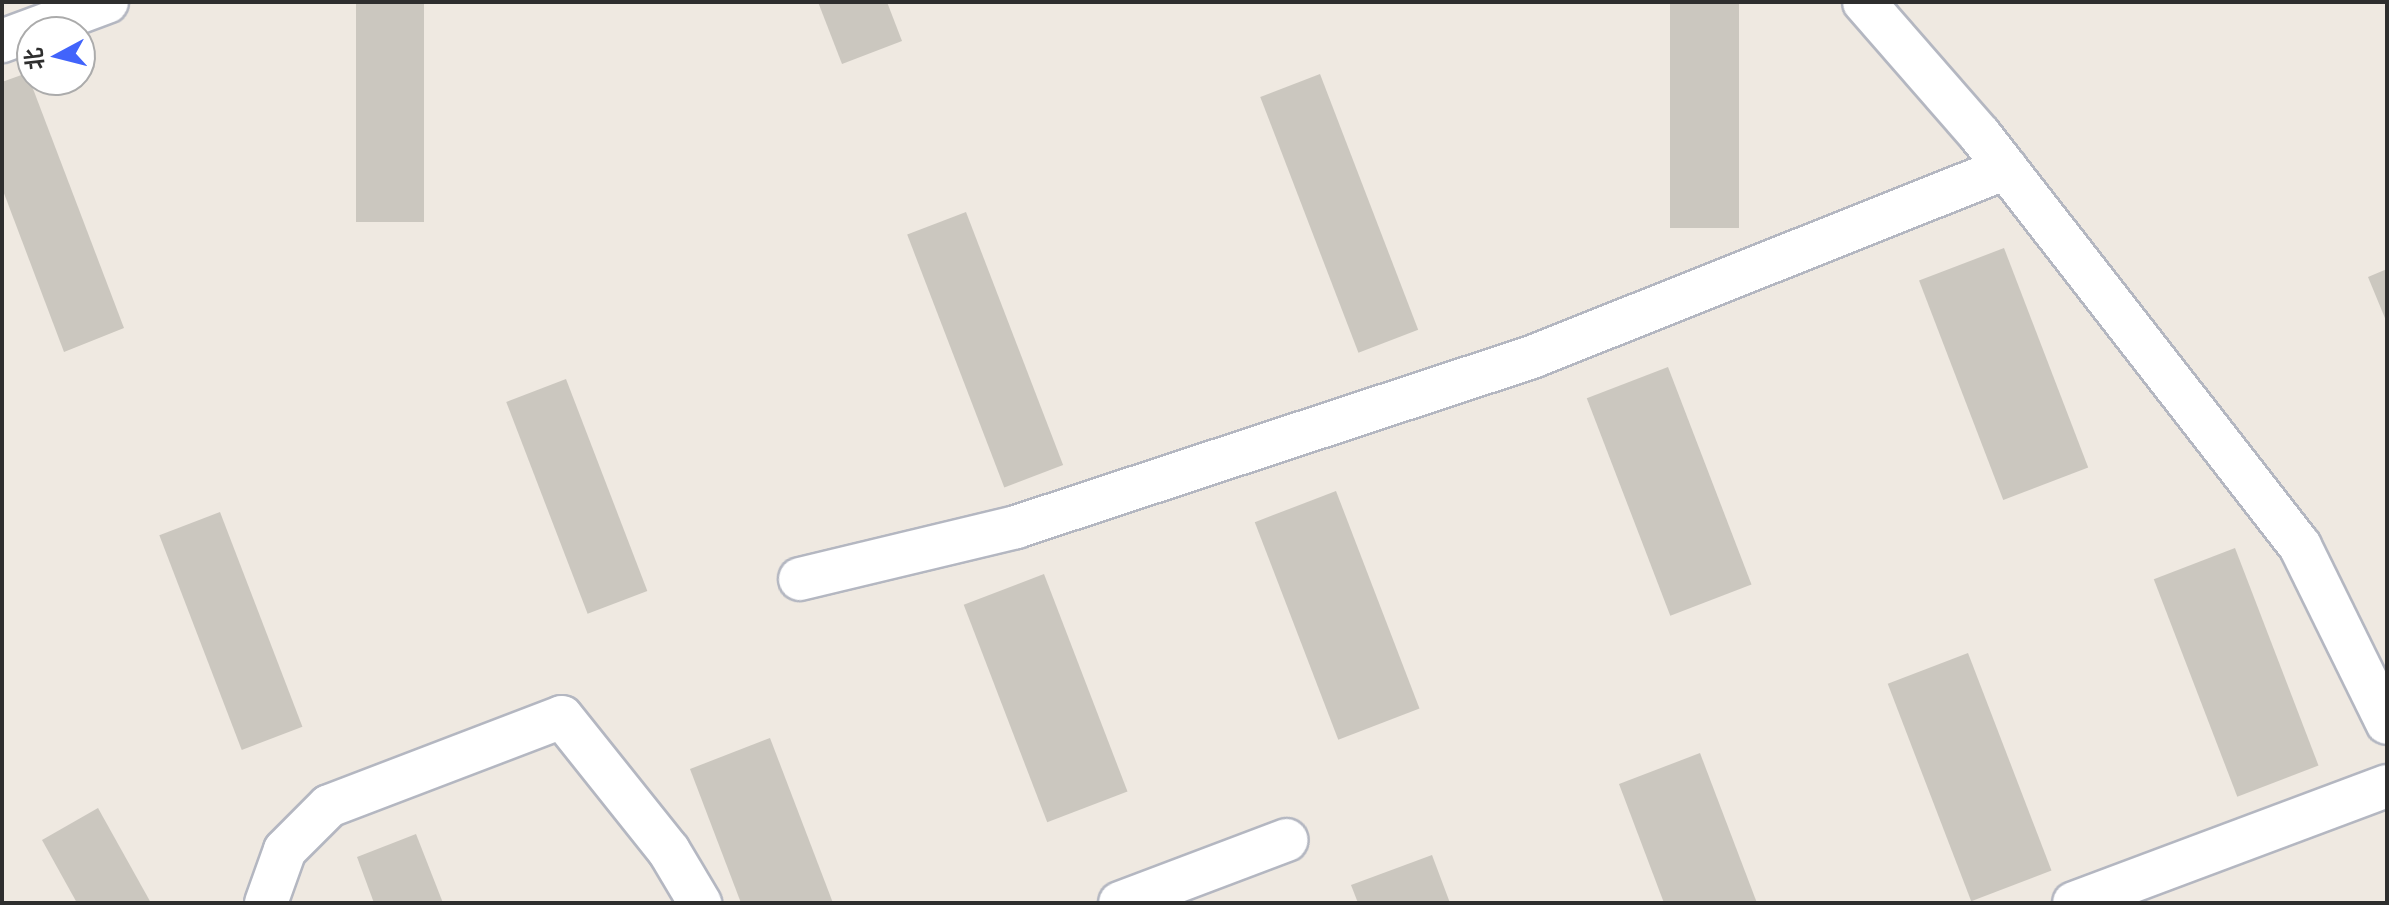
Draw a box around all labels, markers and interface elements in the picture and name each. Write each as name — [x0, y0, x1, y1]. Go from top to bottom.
north arrow — [16, 16, 96, 96]
text: 北 — [19, 46, 49, 71]

